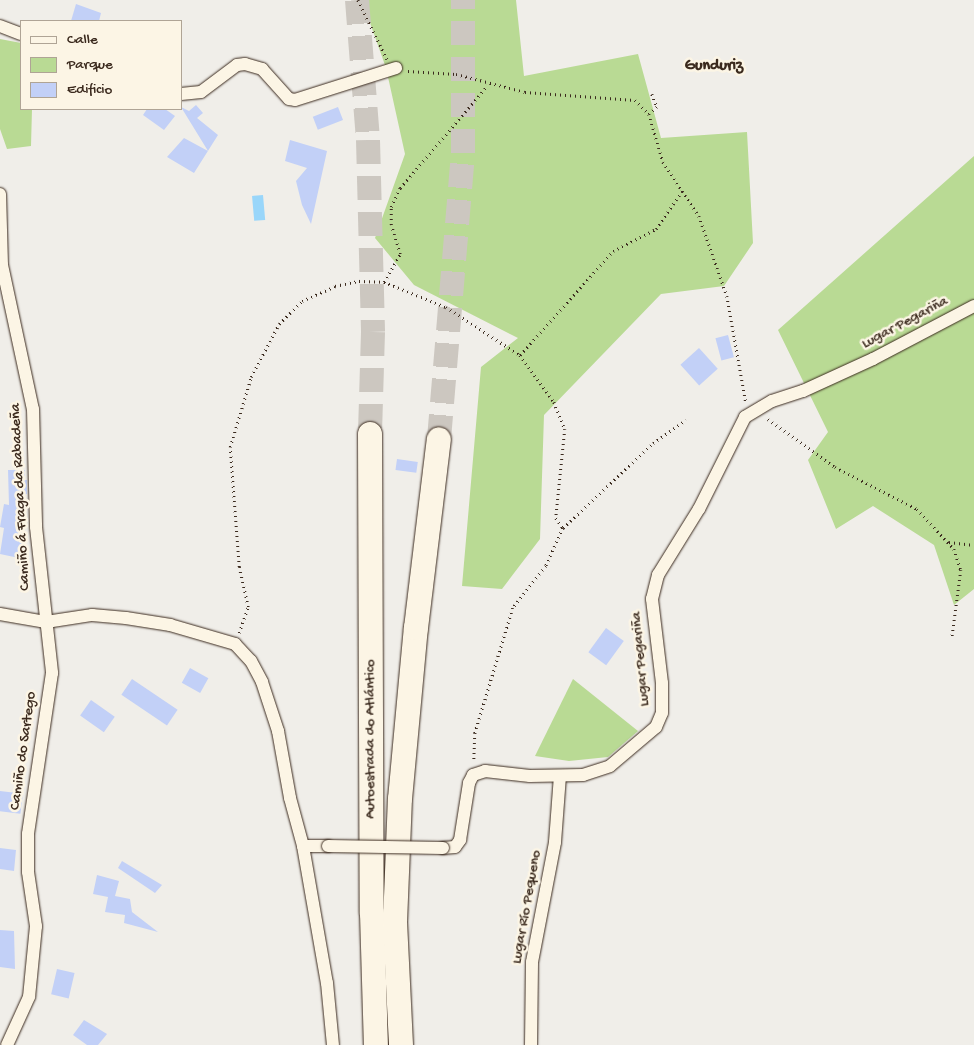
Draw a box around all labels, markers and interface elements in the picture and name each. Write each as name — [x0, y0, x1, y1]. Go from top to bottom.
legend — [20, 20, 182, 110]
text: Calle — [67, 31, 98, 49]
text: Parque — [67, 56, 113, 74]
district label: Gunduriz — [685, 57, 743, 77]
text: Edificio — [67, 81, 112, 99]
street label: Lugar Pegariña — [859, 293, 951, 353]
street label: Camiño á Fraga da Rabadeña — [7, 403, 35, 591]
street label: Lugar Pegariña — [628, 611, 654, 707]
street label: Autoestrada do Atlántico — [362, 659, 380, 819]
street label: Camiño do Sartego — [7, 690, 41, 812]
street label: Lugar Río Pequeno — [508, 849, 546, 965]

